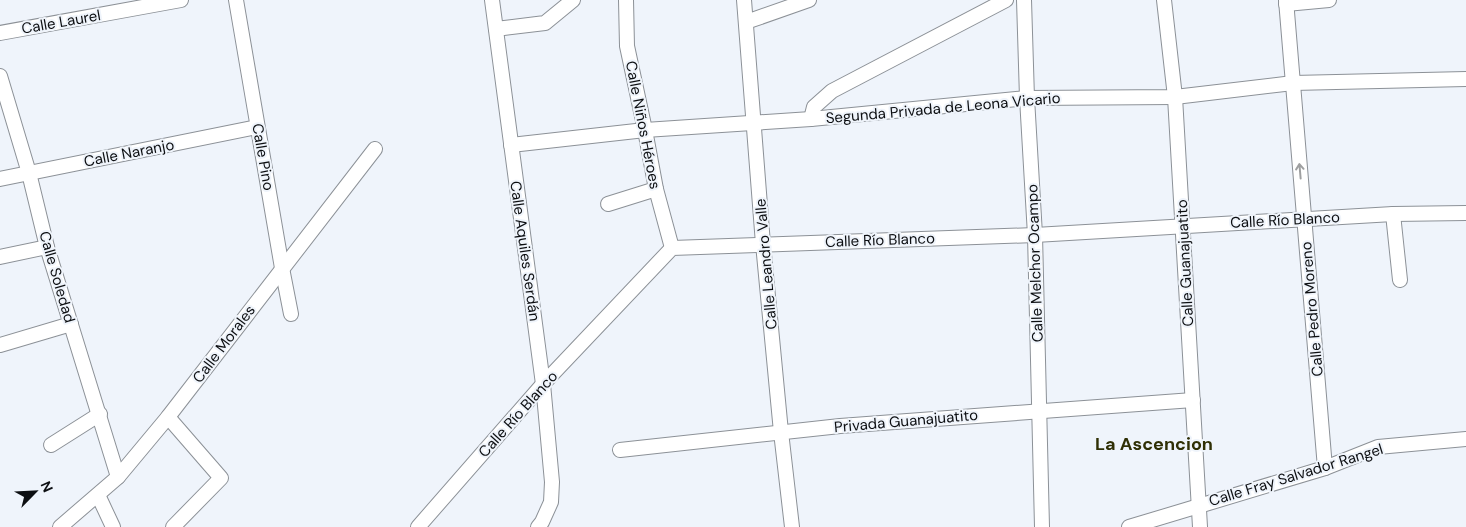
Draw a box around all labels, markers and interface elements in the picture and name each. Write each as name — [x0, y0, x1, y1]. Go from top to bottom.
street label: Calle Laurel — [20, 5, 102, 39]
street label: Calle Niños Héroes — [621, 59, 665, 191]
street label: Segunda Privada de Leona Vicario — [825, 88, 1061, 128]
street label: Calle Pino — [247, 122, 279, 192]
street label: Calle Naranjo — [82, 134, 176, 172]
one-way arrow — [1295, 163, 1305, 179]
street label: Calle Aquiles Serdán — [505, 180, 545, 322]
street label: Calle Melchor Ocampo — [1022, 183, 1048, 342]
street label: Calle Leandro Valle — [750, 198, 782, 330]
street label: Calle Guanajuatito — [1172, 199, 1198, 327]
street label: Calle Río Blanco — [1230, 207, 1340, 233]
street label: Calle Río Blanco — [825, 228, 935, 252]
street label: Calle Soledad — [34, 229, 80, 325]
street label: Calle Pedro Moreno — [1296, 241, 1328, 377]
street label: Calle Morales — [188, 301, 260, 387]
street label: Calle Río Blanco — [474, 366, 562, 462]
street label: Privada Guanajuatito — [833, 405, 979, 437]
district label: La Ascencion — [1095, 432, 1213, 456]
street label: Calle Fray Salvador Rangel — [1206, 439, 1386, 511]
north arrow — [10, 467, 60, 517]
text: N — [37, 478, 57, 495]

